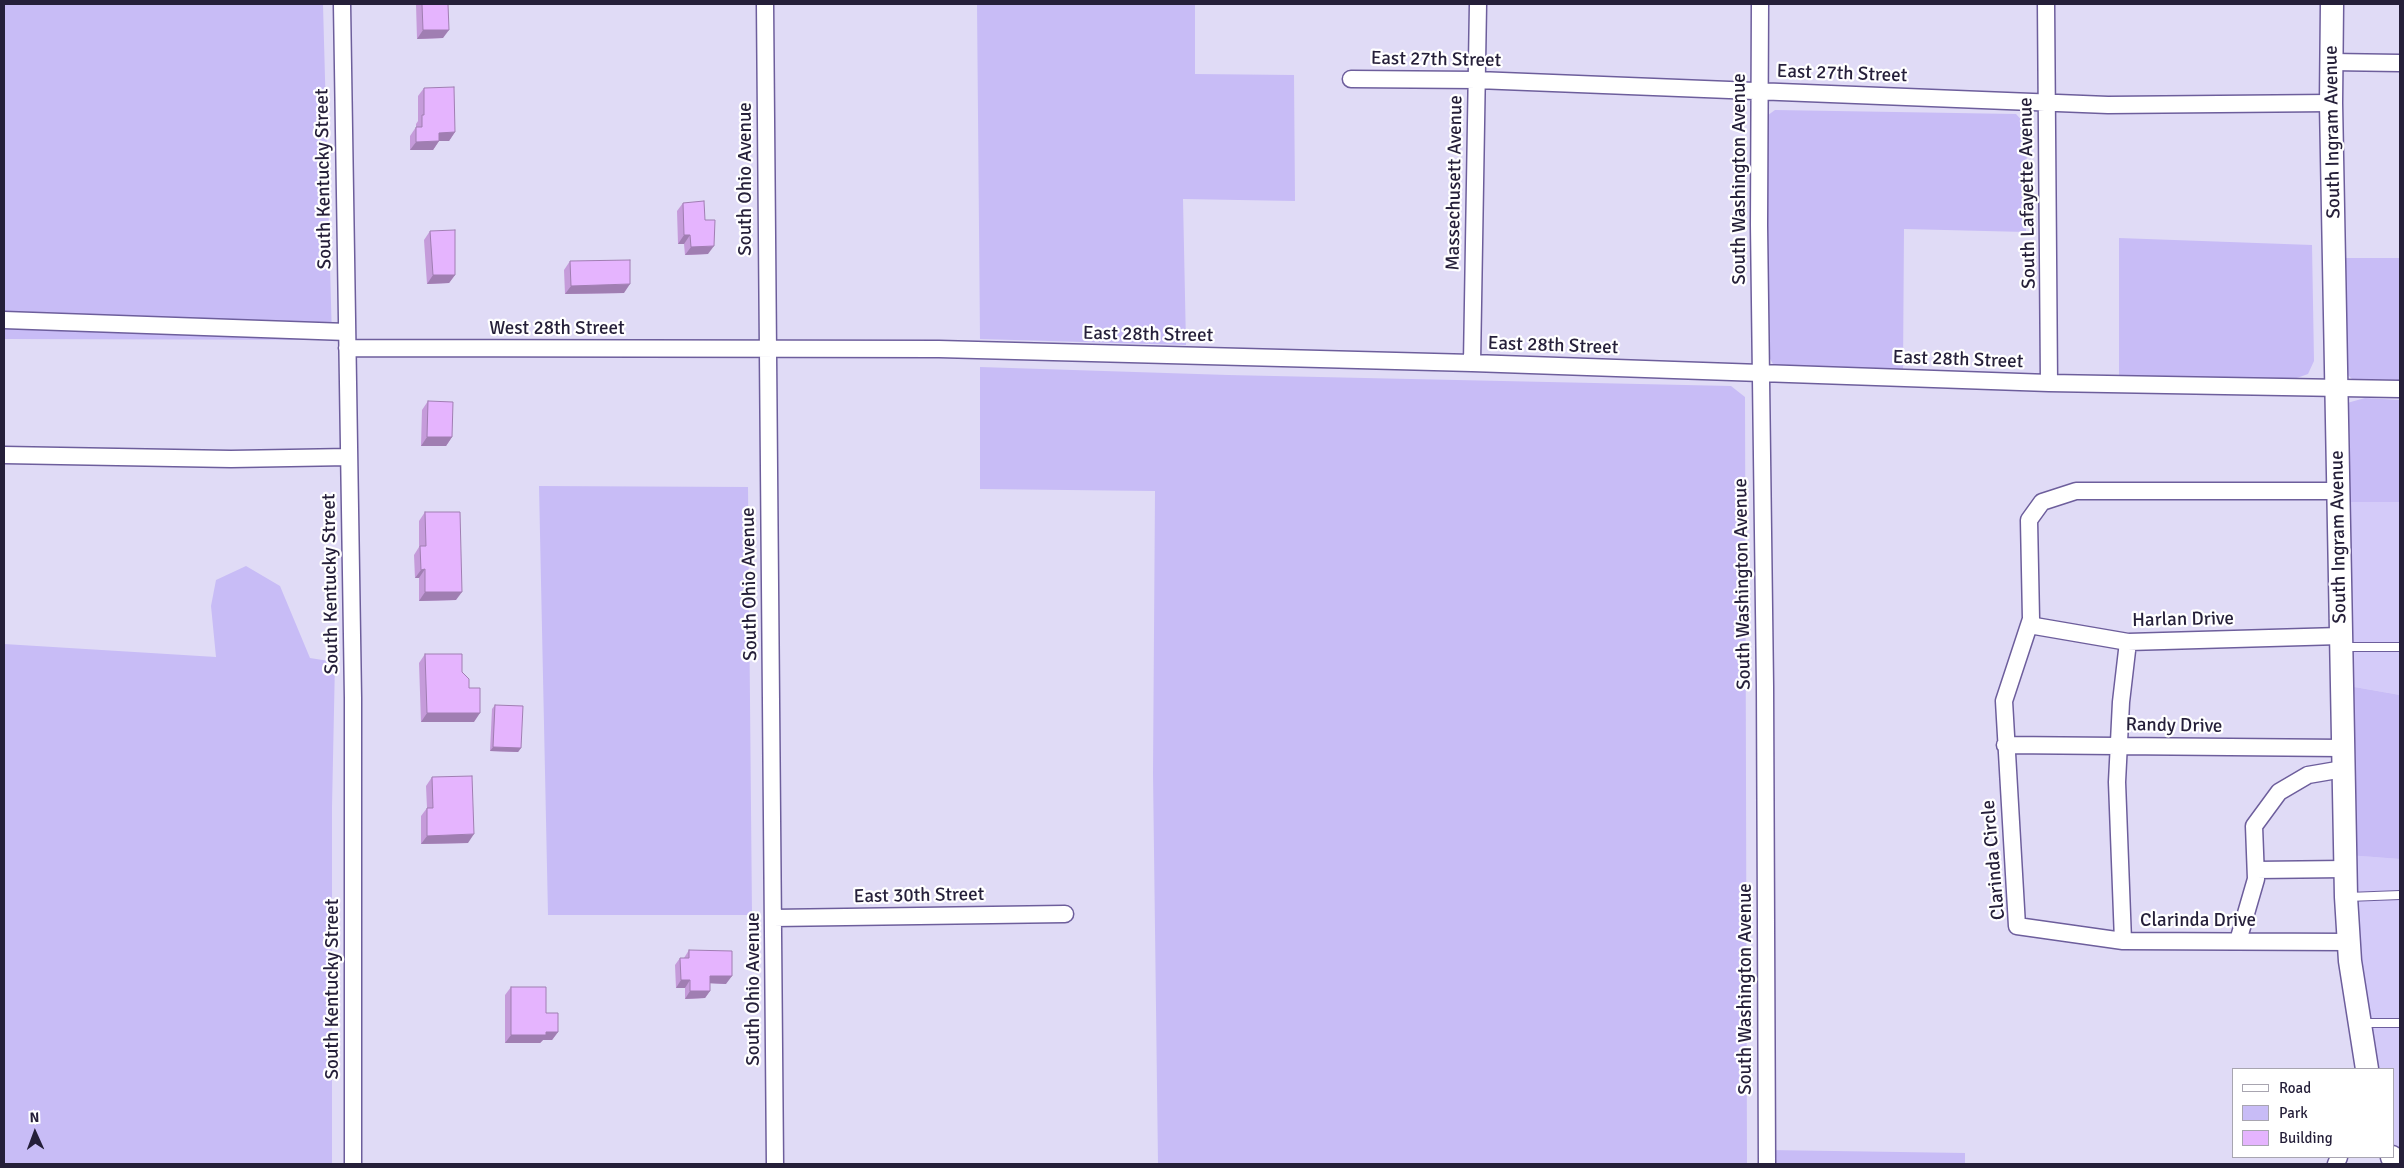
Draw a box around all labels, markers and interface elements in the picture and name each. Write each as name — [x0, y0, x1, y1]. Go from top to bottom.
street label: South Ingram Avenue — [2320, 45, 2346, 219]
street label: East 27th Street — [1371, 47, 1501, 73]
street label: East 27th Street — [1776, 60, 1908, 88]
street label: South Washington Avenue — [1729, 73, 1751, 285]
street label: South Kentucky Street — [311, 88, 337, 270]
street label: Massechusett Avenue — [1442, 95, 1468, 271]
street label: South Lafayette Avenue — [2015, 97, 2041, 289]
street label: South Ohio Avenue — [735, 102, 757, 256]
street label: West 28th Street — [489, 318, 625, 340]
street label: East 28th Street — [1083, 322, 1213, 348]
street label: East 28th Street — [1487, 332, 1619, 360]
street label: East 28th Street — [1892, 346, 2024, 374]
street label: South Ingram Avenue — [2326, 450, 2352, 624]
street label: South Washington Avenue — [1730, 478, 1756, 690]
street label: South Kentucky Street — [318, 493, 344, 675]
street label: South Ohio Avenue — [737, 507, 763, 661]
street label: Harlan Drive — [2132, 608, 2234, 632]
street label: Randy Drive — [2125, 714, 2223, 738]
street label: Clarinda Circle — [1977, 799, 2011, 921]
street label: East 30th Street — [854, 883, 984, 909]
street label: South Washington Avenue — [1735, 883, 1757, 1095]
street label: South Kentucky Street — [322, 899, 344, 1079]
street label: Clarinda Drive — [2140, 910, 2256, 932]
street label: South Ohio Avenue — [743, 912, 765, 1066]
legend — [2232, 1068, 2394, 1158]
text: Road — [2279, 1079, 2311, 1097]
text: Park — [2279, 1104, 2308, 1122]
north arrow — [10, 1108, 60, 1158]
text: N — [29, 1109, 40, 1126]
text: Building — [2279, 1129, 2333, 1147]

